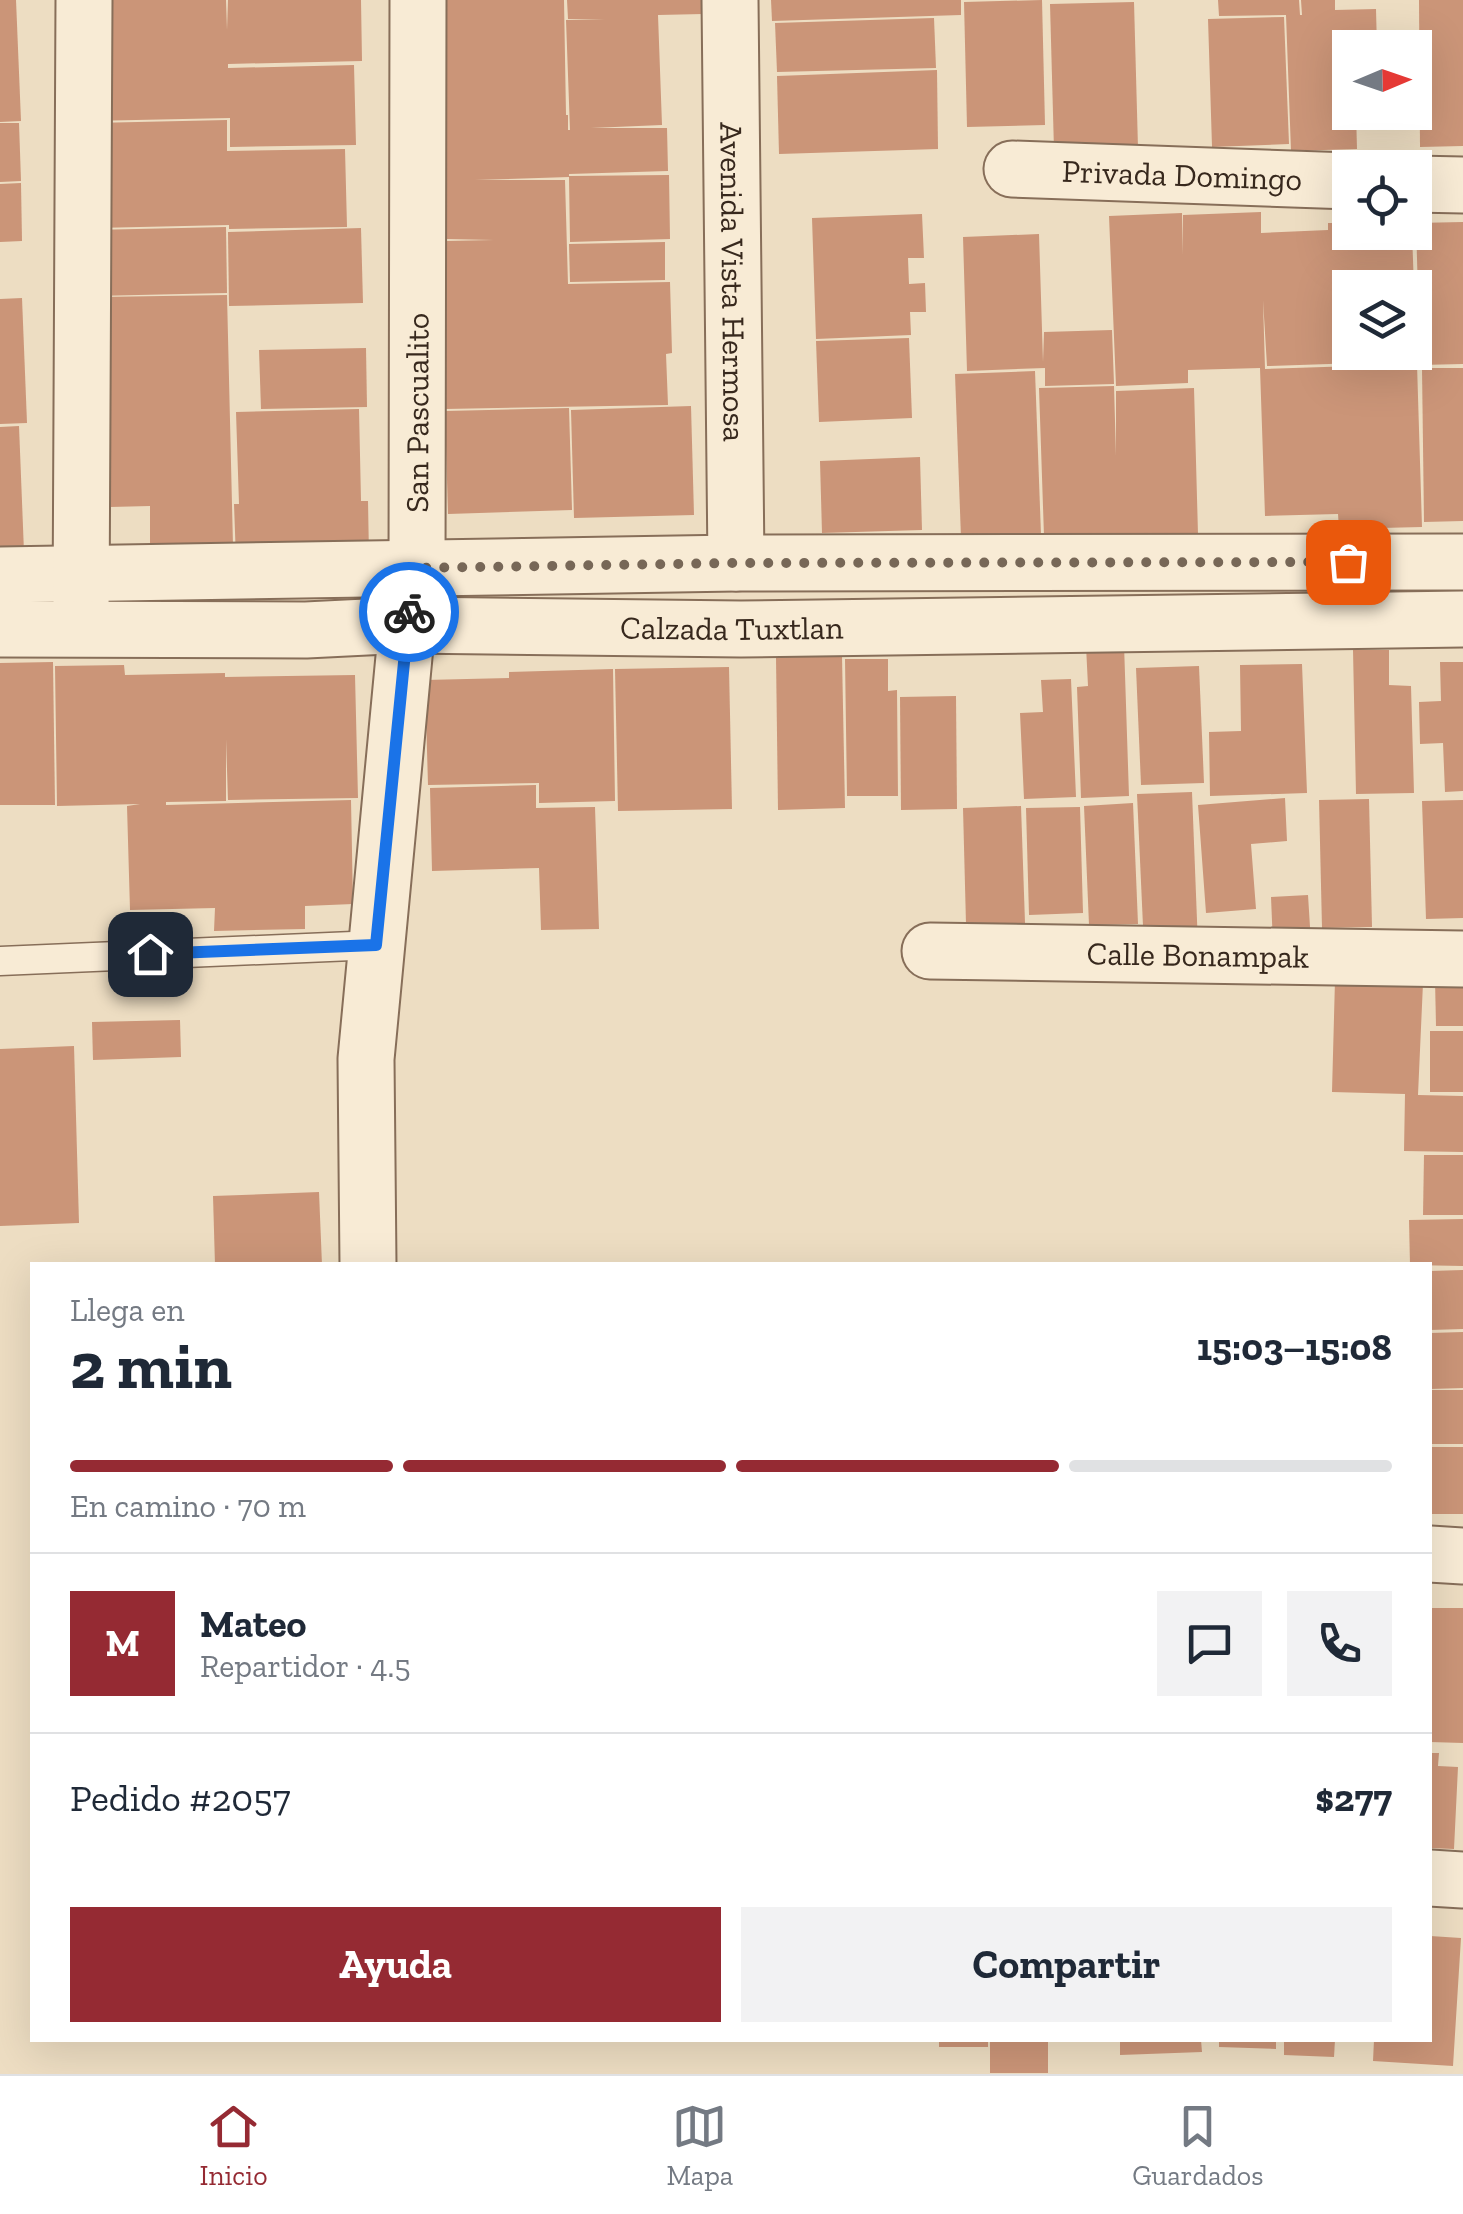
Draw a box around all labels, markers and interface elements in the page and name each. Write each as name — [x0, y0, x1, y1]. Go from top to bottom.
north arrow — [1332, 30, 1432, 130]
map controls — [1332, 30, 1432, 370]
street label: Avenida Vista Hermosa — [712, 122, 754, 442]
button: locate — [1332, 150, 1432, 250]
street label: Privada Domingo — [1061, 152, 1303, 198]
button: layers — [1332, 270, 1432, 370]
street label: San Pascualito — [398, 313, 436, 513]
pin — [1306, 520, 1391, 605]
icon: bag — [1321, 535, 1376, 590]
courier — [359, 562, 459, 662]
icon: bike — [382, 585, 437, 640]
street label: Calzada Tuxtlan — [620, 609, 844, 648]
pin — [108, 912, 193, 997]
icon: home — [123, 927, 178, 982]
street label: Calle Bonampak — [1086, 934, 1310, 976]
text: Llega en — [70, 1291, 185, 1329]
text: 15:03–15:08 — [1197, 1324, 1392, 1370]
text: 2 min — [70, 1327, 232, 1405]
text: En camino · 70 m — [70, 1487, 306, 1525]
button: chat — [1157, 1591, 1262, 1696]
button: phone — [1287, 1591, 1392, 1696]
text: Mateo — [200, 1601, 306, 1647]
text: M — [105, 1620, 140, 1666]
text: Repartidor · 4.5 — [200, 1647, 411, 1685]
text: Pedido #2057 — [70, 1775, 291, 1821]
text: $277 — [1315, 1775, 1392, 1821]
button: Ayuda — [70, 1907, 721, 2022]
button: Compartir — [741, 1907, 1392, 2022]
tab: Inicio — [199, 2099, 268, 2192]
tab: Mapa — [666, 2099, 733, 2192]
tab: Guardados — [1132, 2099, 1264, 2192]

